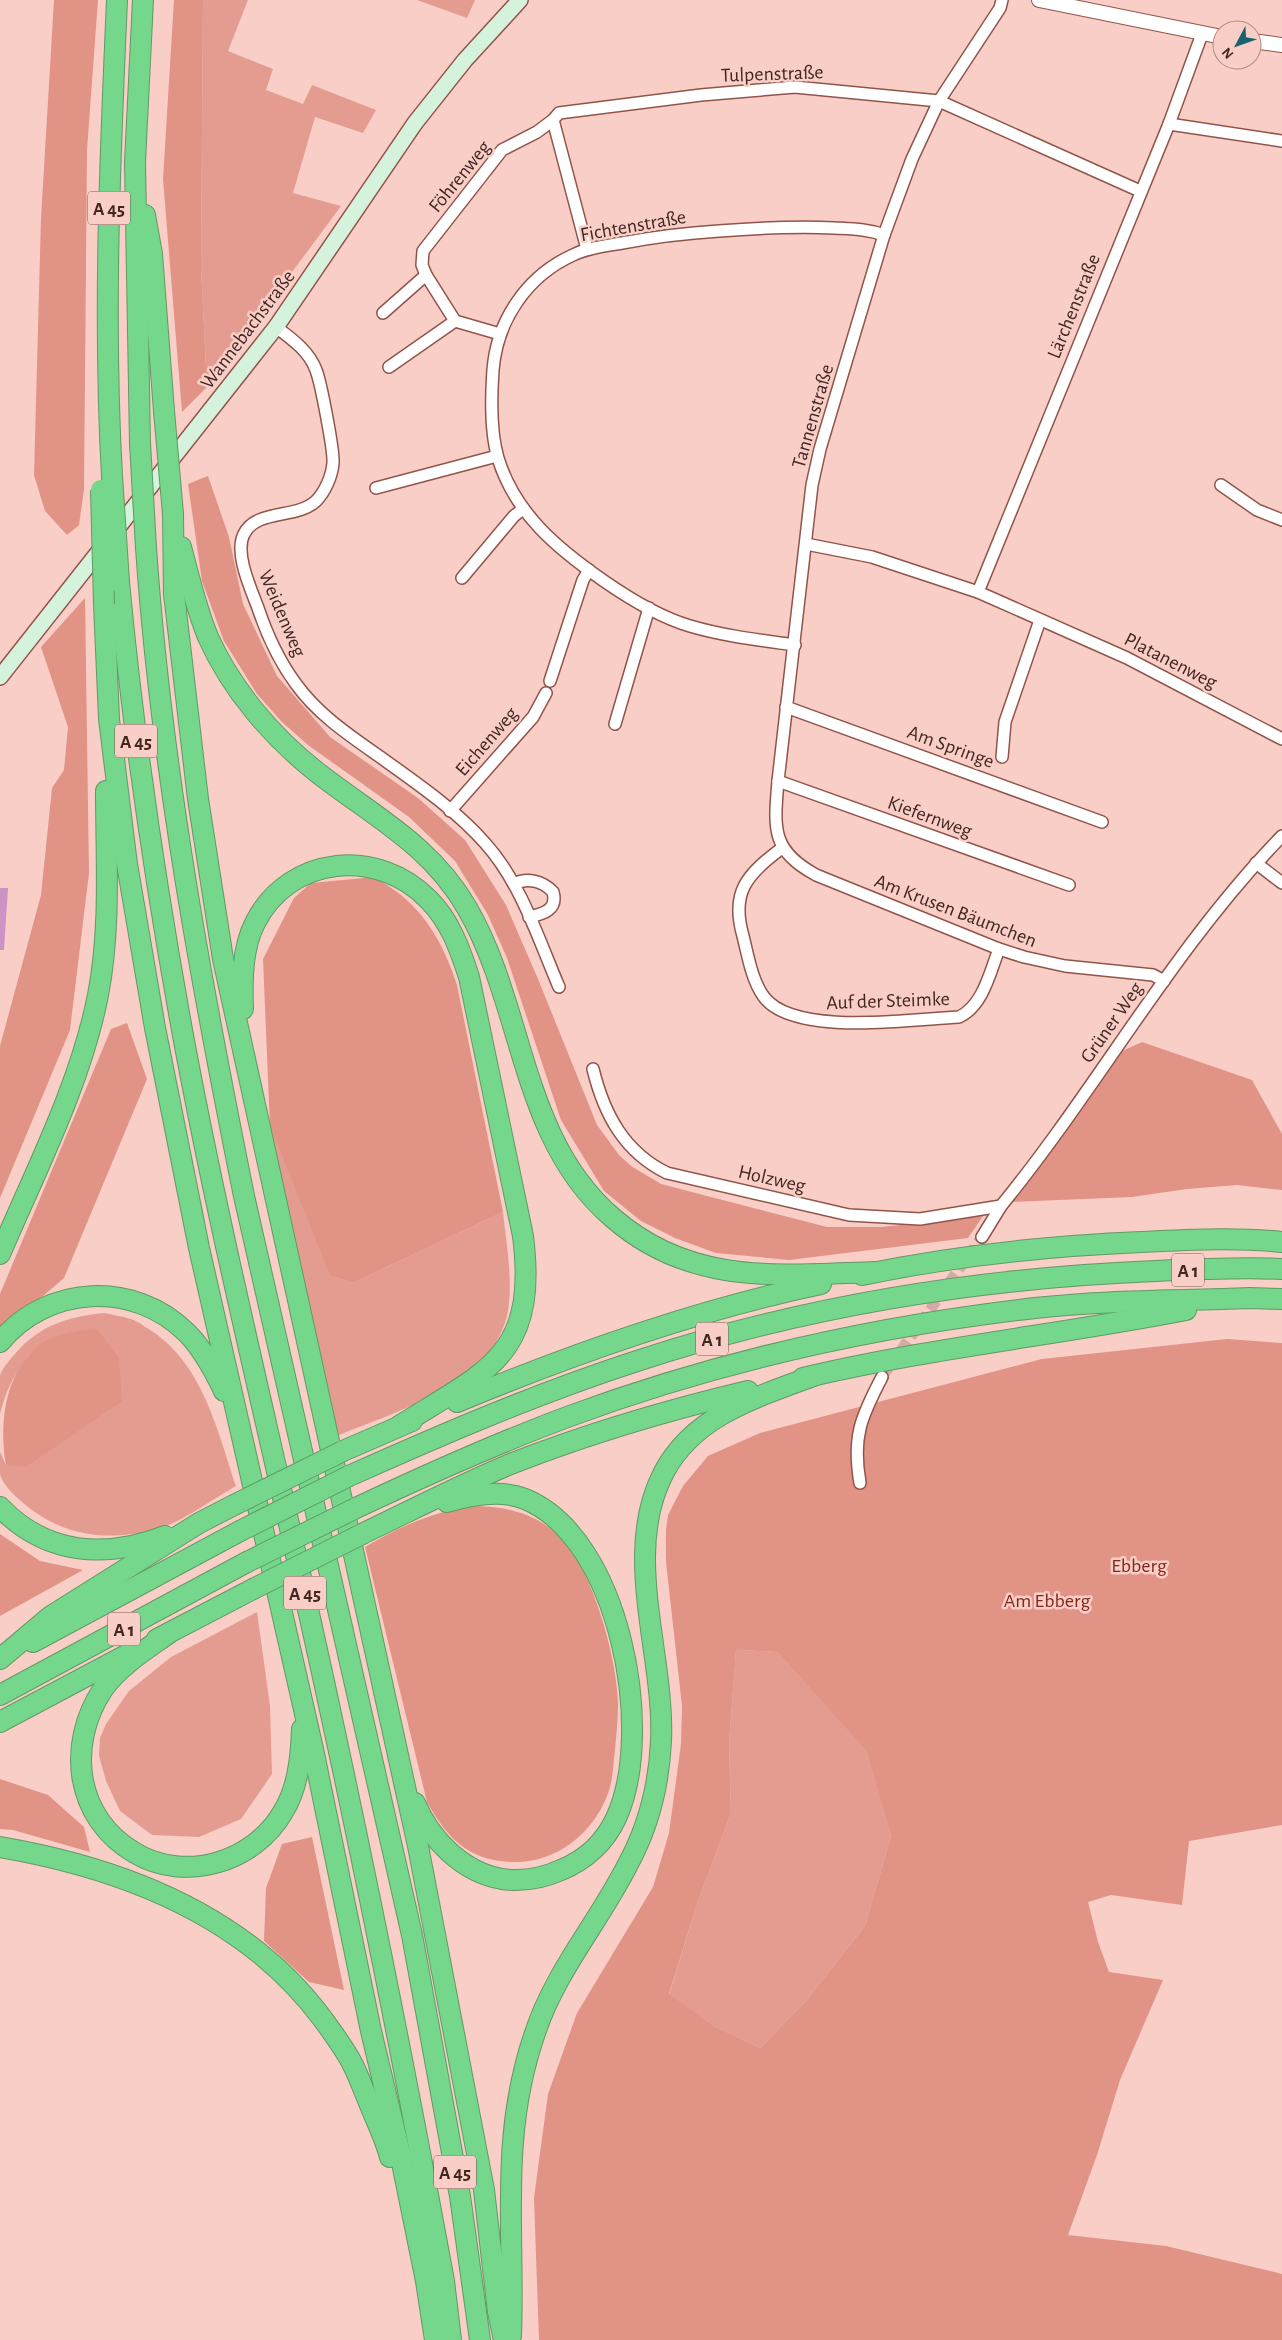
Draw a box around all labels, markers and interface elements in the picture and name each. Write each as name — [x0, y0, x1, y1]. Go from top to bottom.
north arrow — [1212, 20, 1262, 70]
text: N — [1219, 45, 1236, 61]
street label: Tulpenstraße — [720, 62, 824, 86]
street label: Föhrenweg — [425, 137, 495, 216]
road number: A 45 — [88, 192, 130, 224]
street label: Fichtenstraße — [579, 207, 688, 245]
street label: Lärchenstraße — [1044, 251, 1104, 362]
street label: Wannebachstraße — [197, 267, 299, 393]
street label: Tannenstraße — [789, 362, 837, 471]
street label: Weidenweg — [255, 567, 309, 660]
street label: Platanenweg — [1121, 629, 1221, 693]
street label: Eichenweg — [452, 703, 522, 780]
street label: Am Springe — [905, 722, 997, 772]
road number: A 45 — [115, 724, 157, 758]
street label: Kiefernweg — [885, 792, 975, 842]
street label: Am Krusen Bäumchen — [872, 871, 1039, 951]
street label: Grüner Weg — [1077, 978, 1147, 1066]
street label: Auf der Steimke — [826, 989, 950, 1013]
street label: Holzweg — [736, 1162, 808, 1196]
road number: A 1 — [1172, 1254, 1204, 1286]
road number: A 1 — [696, 1322, 728, 1356]
park label: Ebberg — [1111, 1556, 1167, 1576]
road number: A 45 — [284, 1576, 326, 1610]
park label: Am Ebberg — [1004, 1591, 1090, 1611]
road number: A 1 — [108, 1612, 140, 1646]
road number: A 45 — [434, 2156, 476, 2188]

